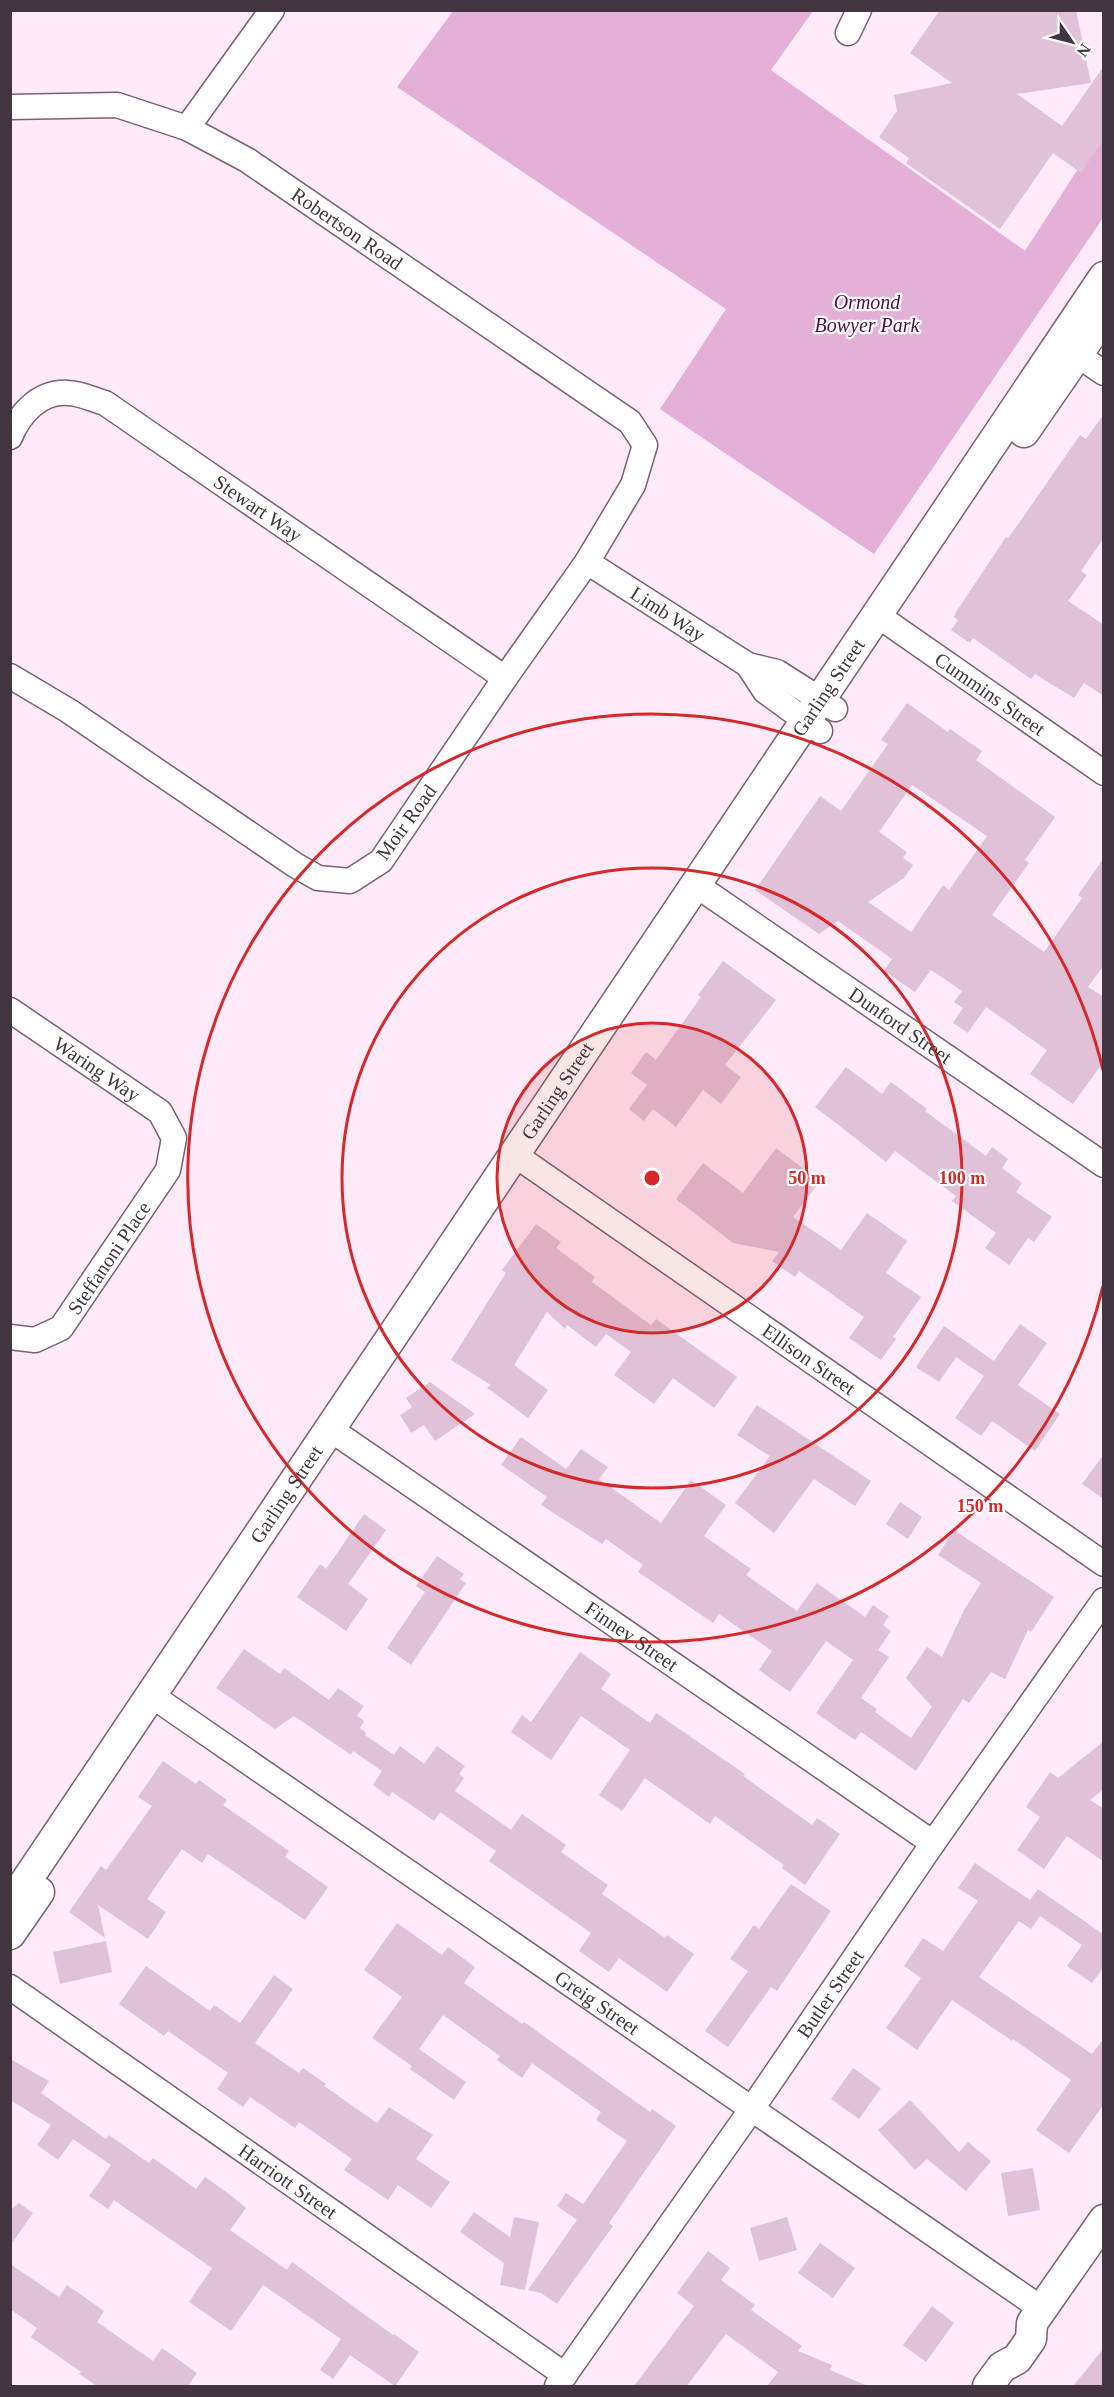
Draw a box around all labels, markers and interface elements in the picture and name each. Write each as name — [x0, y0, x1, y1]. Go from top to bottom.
north arrow — [1042, 12, 1102, 72]
text: N — [1073, 41, 1094, 60]
street label: Robertson Road — [287, 183, 407, 274]
park label: Ormond Bowyer Park — [815, 291, 921, 337]
street label: Stewart Way — [210, 470, 306, 547]
street label: Limb Way — [626, 582, 709, 647]
street label: Garling Street — [788, 634, 869, 740]
street label: Cummins Street — [931, 648, 1050, 740]
street label: Moir Road — [371, 780, 441, 864]
street label: Dunford Street — [845, 982, 956, 1068]
street label: Waring Way — [50, 1032, 144, 1107]
street label: Garling Street — [517, 1037, 598, 1144]
centre of rings — [642, 1168, 662, 1188]
text: 50 m — [788, 1168, 826, 1188]
text: 100 m — [939, 1168, 985, 1188]
street label: Steffanoni Place — [63, 1197, 155, 1319]
street label: Ellison Street — [758, 1319, 860, 1399]
street label: Garling Street — [245, 1441, 327, 1547]
text: 150 m — [957, 1496, 1003, 1516]
street label: Finney Street — [581, 1597, 683, 1676]
street label: Butler Street — [792, 1945, 868, 2042]
street label: Greig Street — [551, 1966, 644, 2039]
street label: Harriott Street — [234, 2139, 342, 2223]

